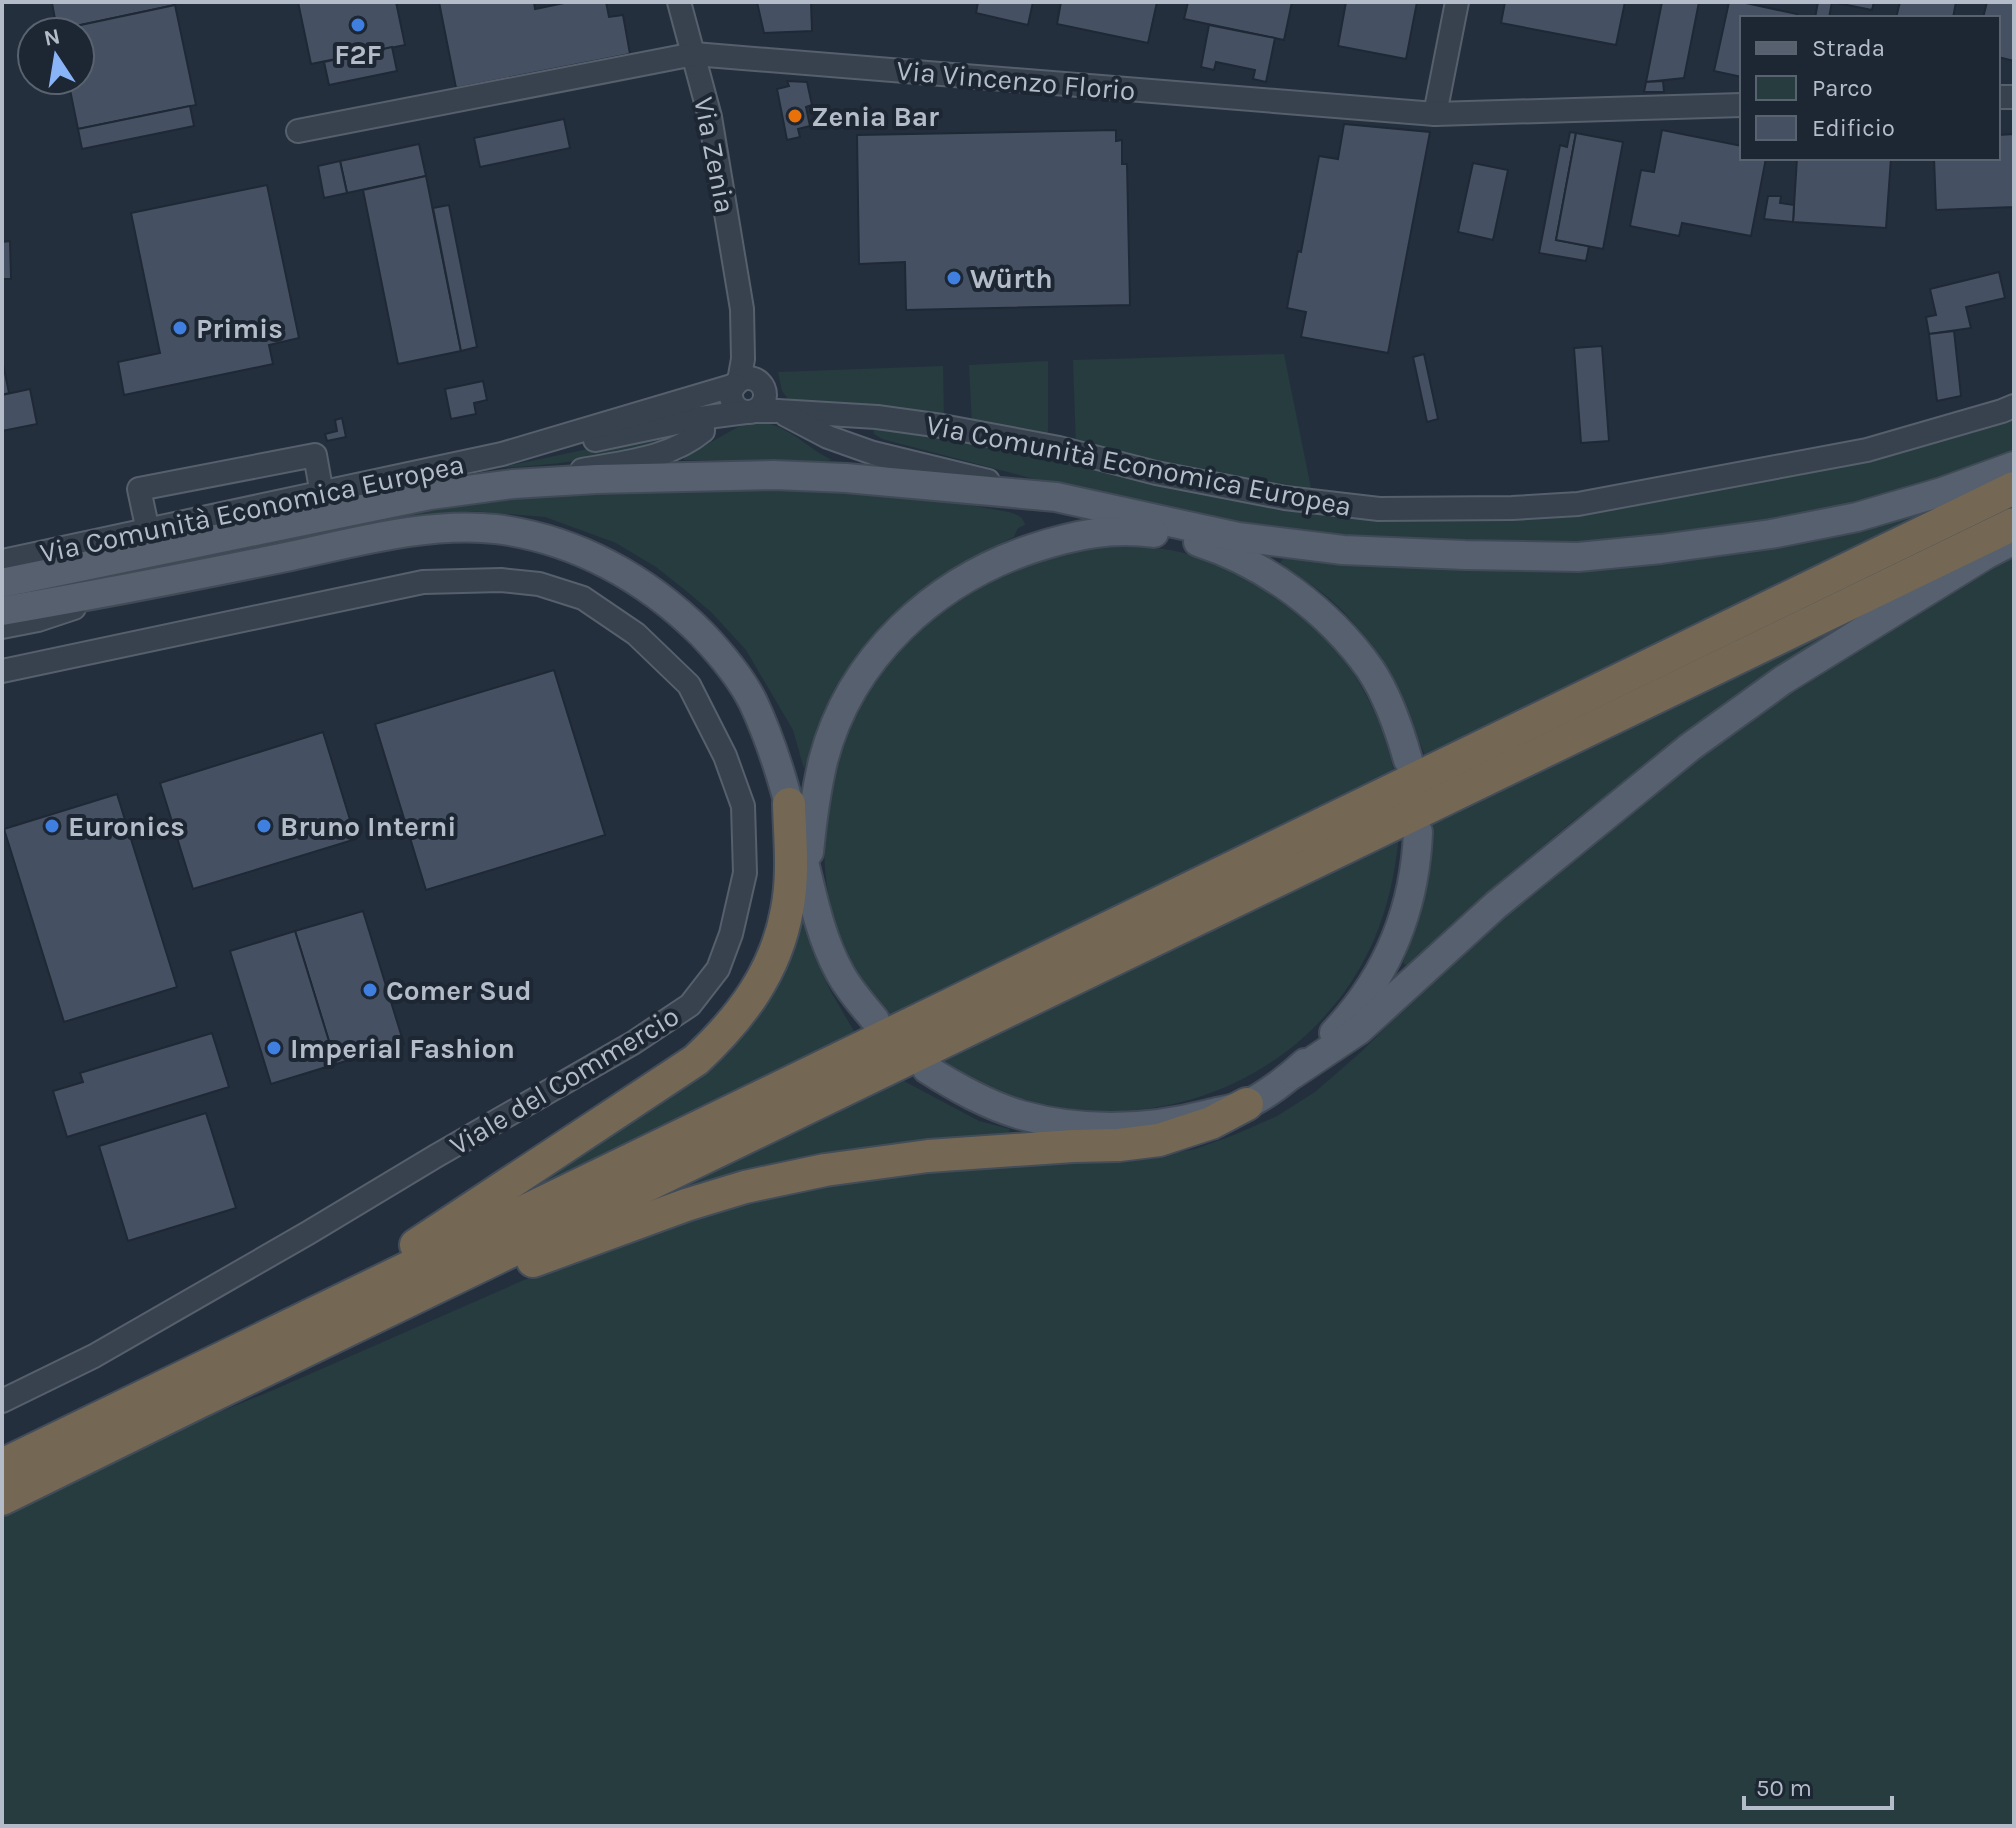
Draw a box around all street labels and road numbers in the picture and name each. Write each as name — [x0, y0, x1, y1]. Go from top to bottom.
street label: Via Vincenzo Florio — [895, 54, 1137, 107]
street label: Via Zenia — [687, 94, 742, 216]
street label: Via Comunità Economica Europea — [923, 408, 1354, 523]
street label: Via Comunità Economica Europea — [37, 447, 467, 570]
street label: Viale del Commercio — [444, 999, 685, 1162]

